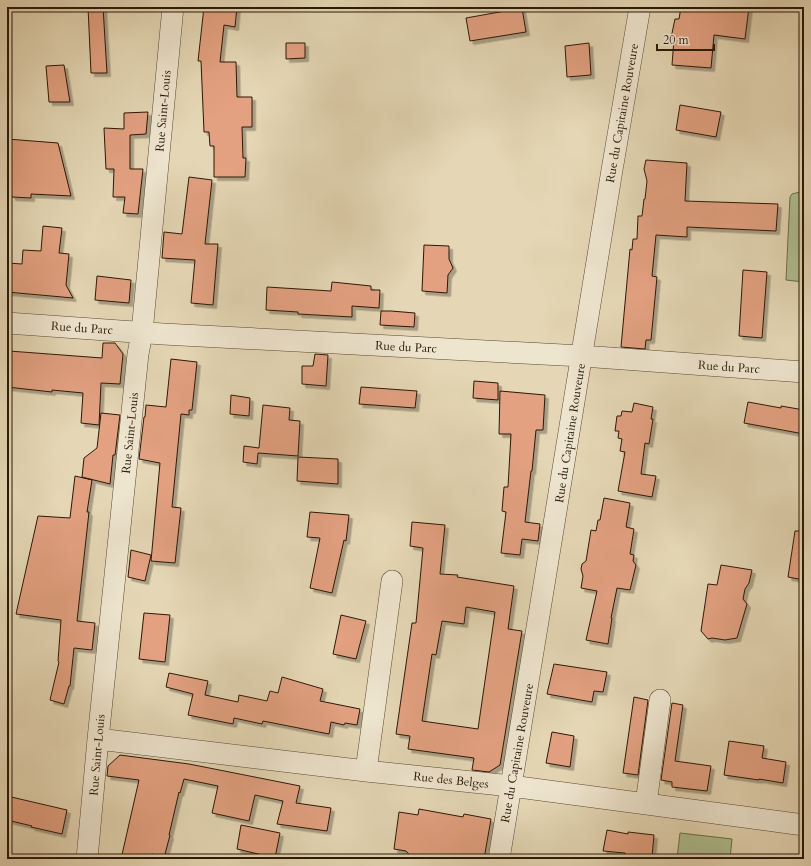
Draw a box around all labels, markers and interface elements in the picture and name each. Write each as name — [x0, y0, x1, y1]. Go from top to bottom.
scale bar — [657, 26, 714, 52]
text: 20 m — [663, 32, 690, 48]
street label: Rue du Capitaine Rouveure — [602, 42, 642, 184]
street label: Rue Saint-Louis — [151, 70, 175, 152]
street label: Rue du Parc — [51, 318, 114, 338]
street label: Rue du Parc — [375, 337, 438, 357]
street label: Rue du Parc — [698, 357, 761, 377]
street label: Rue du Capitaine Rouveure — [551, 362, 589, 504]
street label: Rue Saint-Louis — [118, 391, 142, 475]
street label: Rue du Capitaine Rouveure — [497, 682, 537, 824]
street label: Rue Saint-Louis — [85, 714, 109, 796]
street label: Rue des Belges — [413, 768, 489, 792]

